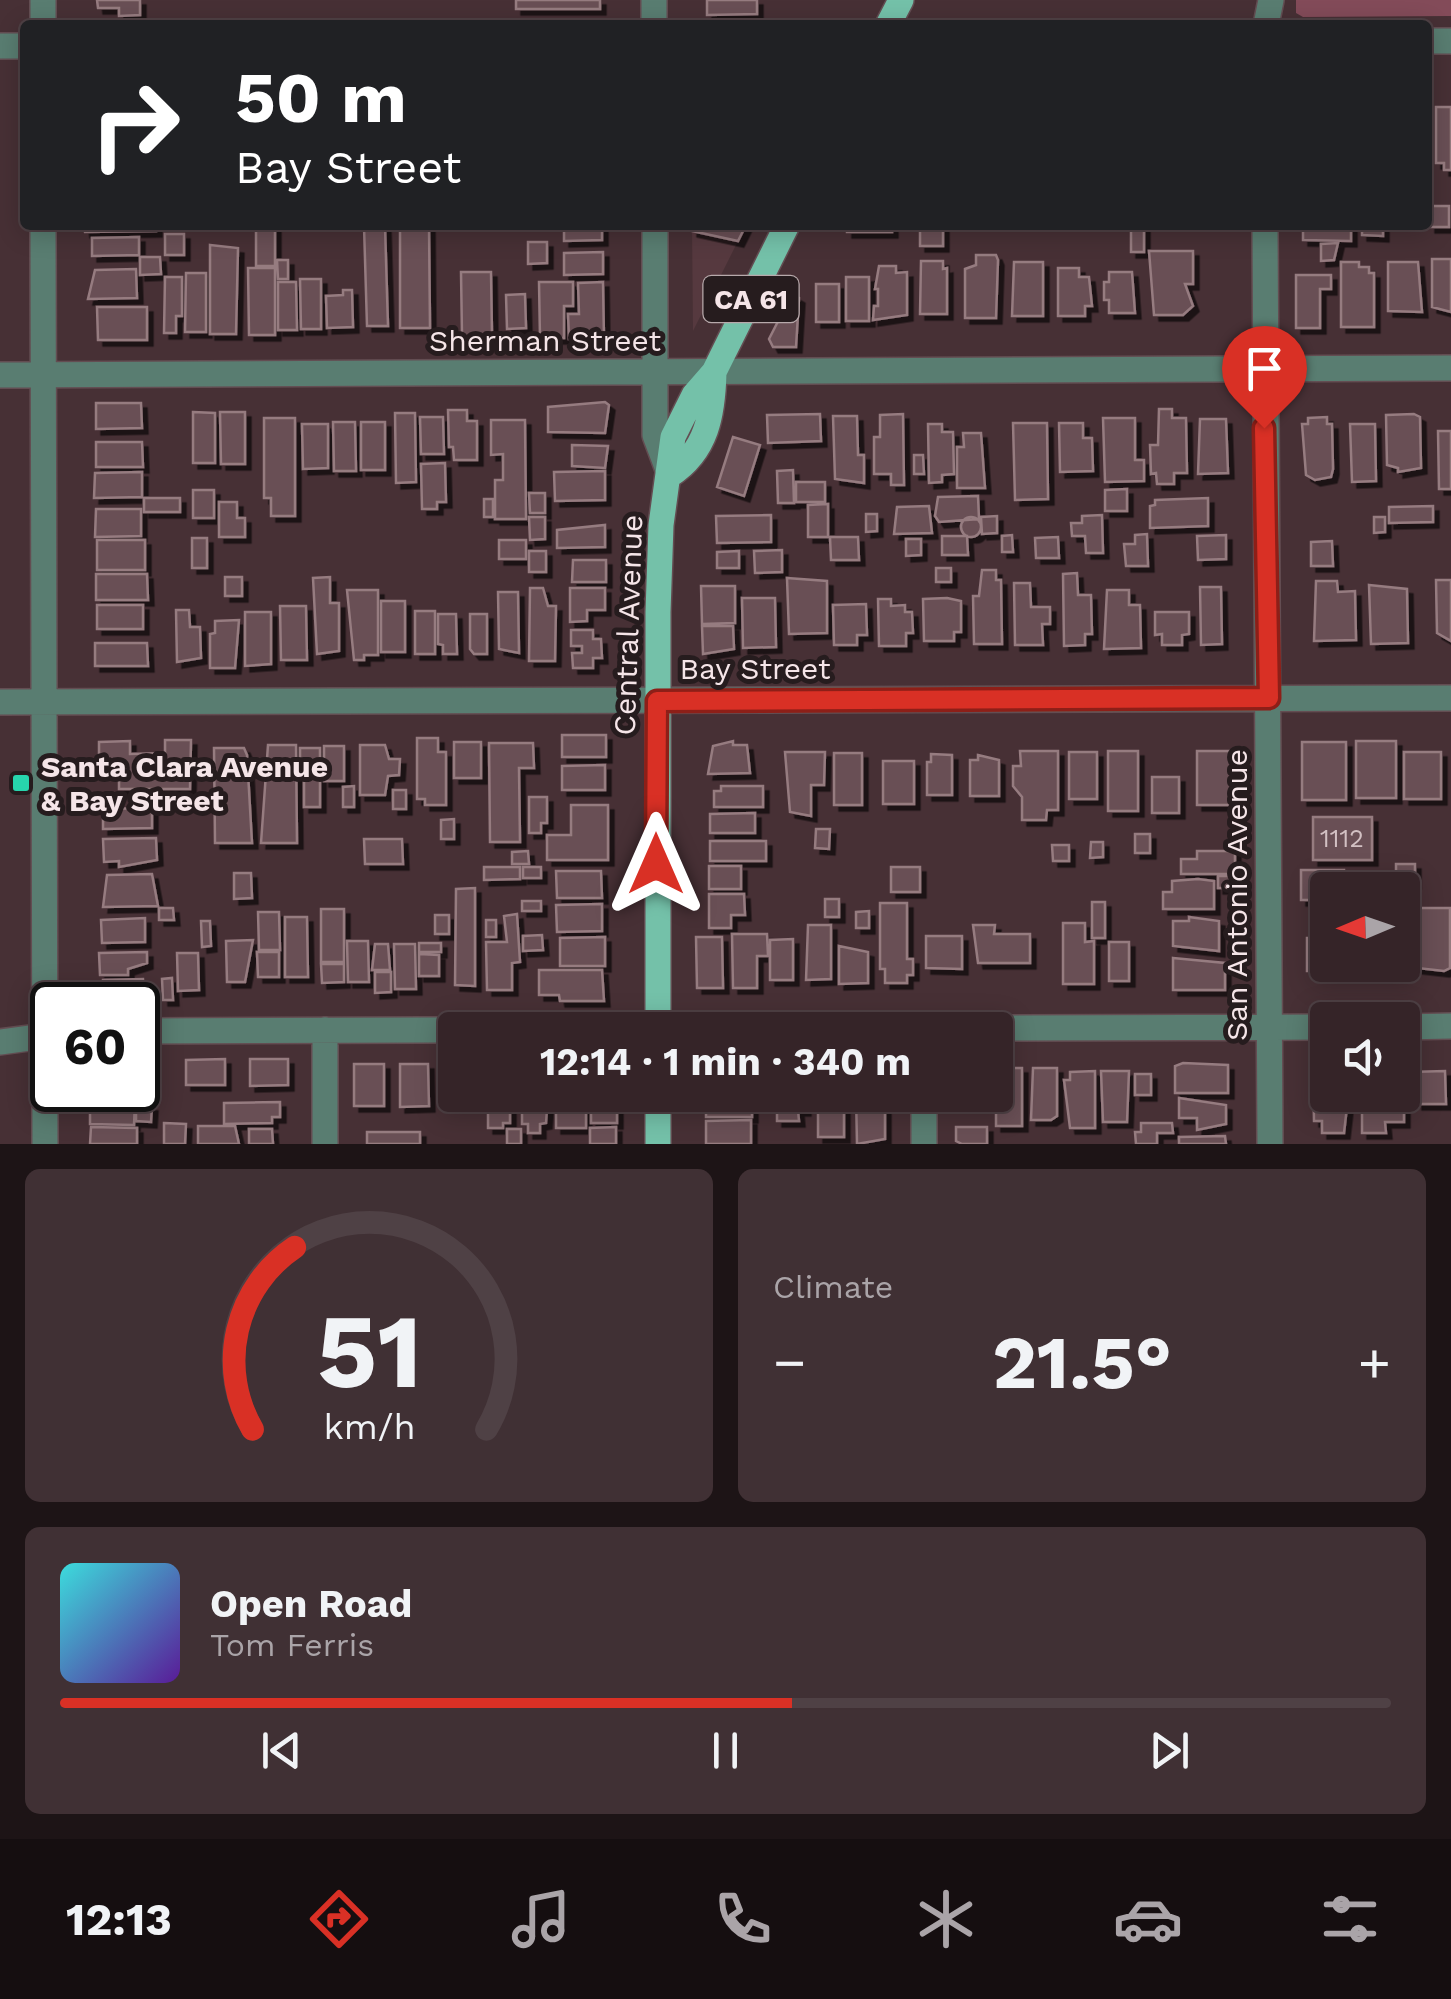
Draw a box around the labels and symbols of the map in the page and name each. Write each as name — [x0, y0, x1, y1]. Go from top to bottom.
road number: CA 61 — [704, 276, 798, 322]
street label: Sherman Street — [429, 323, 661, 358]
pin — [1222, 326, 1307, 429]
street label: Central Avenue — [607, 514, 649, 736]
street label: Bay Street — [680, 651, 831, 686]
place label: Santa Clara Avenue & Bay Street — [41, 749, 328, 818]
street label: San Antonio Avenue — [1219, 749, 1254, 1041]
marker: Santa Clara Avenue & Bay Street — [10, 772, 32, 794]
position arrow — [604, 812, 708, 916]
house number: 1112 — [1320, 824, 1364, 853]
north arrow — [1310, 872, 1420, 982]
speed limit sign: 60 — [30, 982, 160, 1112]

